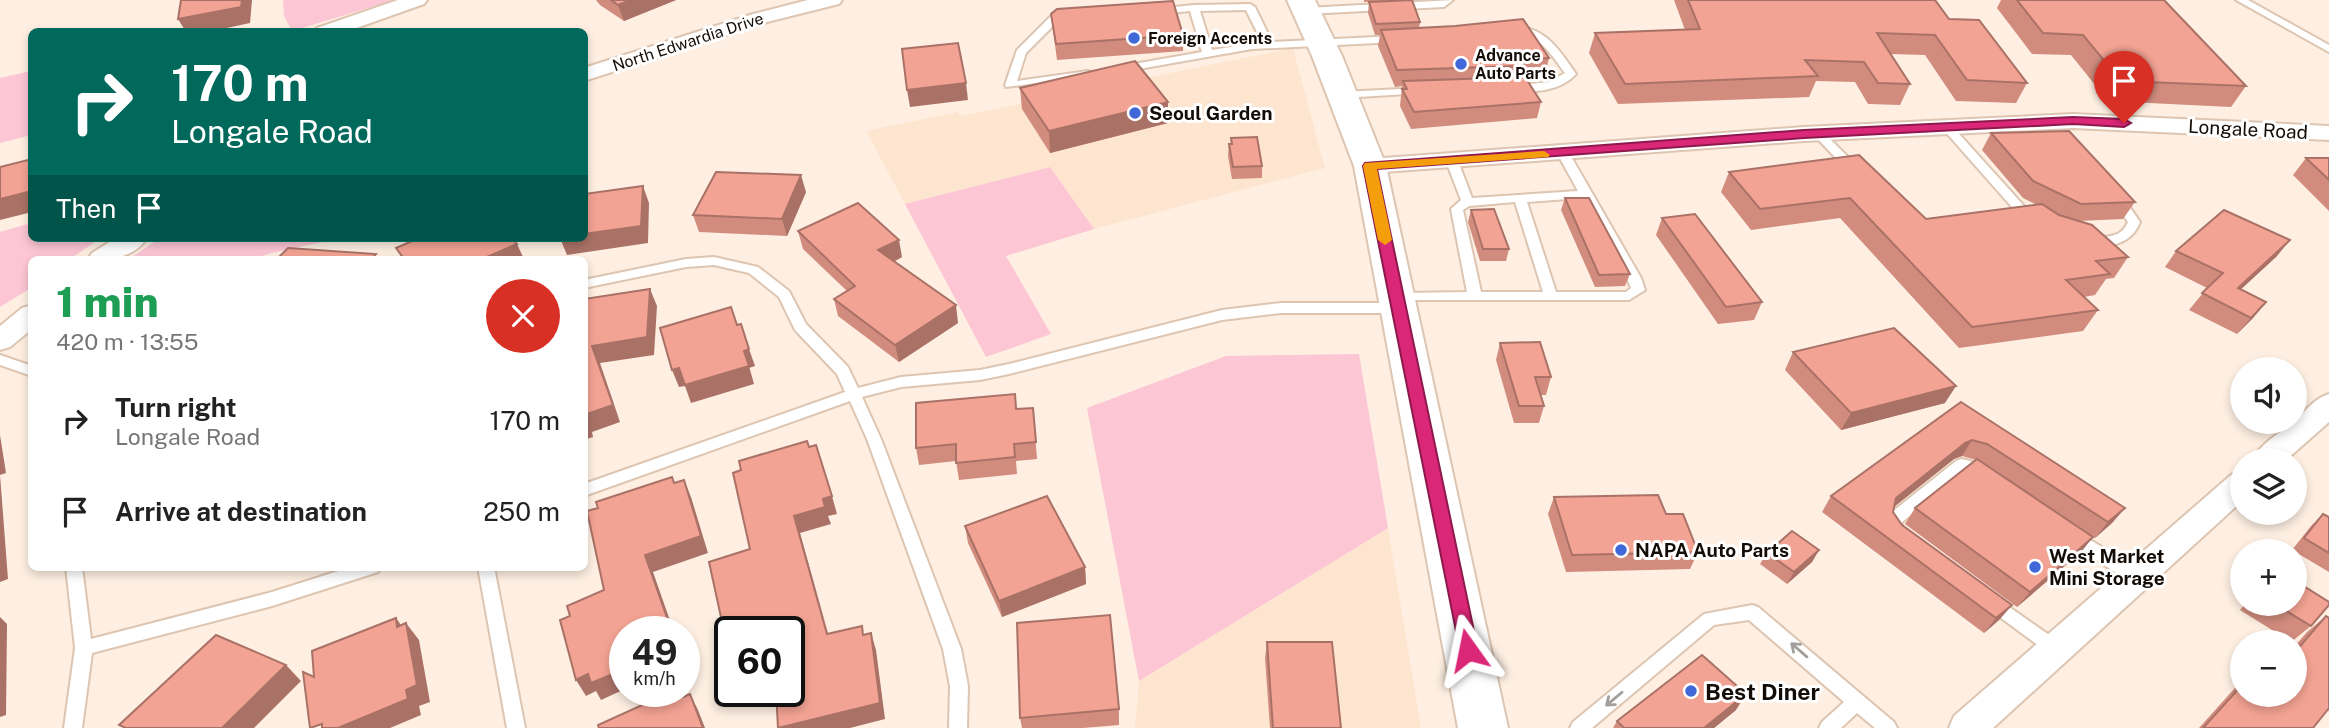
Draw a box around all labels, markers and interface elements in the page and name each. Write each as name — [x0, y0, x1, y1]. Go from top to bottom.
street label: North Edwardia Drive — [610, 9, 766, 75]
place label: Foreign Accents — [1148, 29, 1272, 48]
marker: Foreign Accents — [1126, 30, 1142, 46]
place label: Advance Auto Parts — [1475, 46, 1556, 83]
pin — [2094, 51, 2154, 123]
text: 170 m — [171, 54, 309, 112]
icon: right — [56, 56, 147, 147]
marker: Advance Auto Parts — [1453, 56, 1469, 72]
icon: arrive — [2105, 62, 2143, 100]
place label: Seoul Garden — [1149, 102, 1273, 124]
marker: Seoul Garden — [1127, 105, 1143, 121]
text: Longale Road — [171, 113, 373, 150]
street label: Longale Road — [2188, 115, 2308, 143]
icon: arrive — [130, 189, 168, 227]
text: Then — [56, 193, 116, 224]
text: 1 min — [56, 277, 159, 326]
button: close — [486, 279, 560, 353]
text: 420 m · 13:55 — [56, 328, 199, 355]
map controls — [2230, 357, 2307, 707]
button: sound — [2230, 357, 2307, 434]
text: Turn right — [115, 392, 237, 423]
icon: right — [56, 402, 94, 440]
text: 170 m — [490, 405, 560, 436]
text: Longale Road — [115, 423, 260, 450]
button: layers — [2230, 448, 2307, 525]
icon: arrive — [56, 493, 94, 531]
text: Arrive at destination — [115, 496, 367, 527]
text: 250 m — [483, 496, 560, 527]
place label: NAPA Auto Parts — [1635, 539, 1789, 561]
button: + — [2230, 539, 2307, 616]
marker: NAPA Auto Parts — [1613, 542, 1629, 558]
place label: West Market Mini Storage — [2049, 545, 2165, 589]
marker: West Market Mini Storage — [2027, 559, 2043, 575]
position arrow — [1431, 613, 1505, 687]
speed limit sign: 60 — [714, 616, 805, 707]
button: − — [2230, 630, 2307, 707]
text: 49 — [631, 632, 678, 673]
one-way arrow — [1790, 642, 1808, 658]
text: km/h — [633, 668, 676, 689]
place label: Best Diner — [1705, 678, 1820, 705]
marker: Best Diner — [1683, 683, 1699, 699]
one-way arrow — [1606, 691, 1624, 706]

